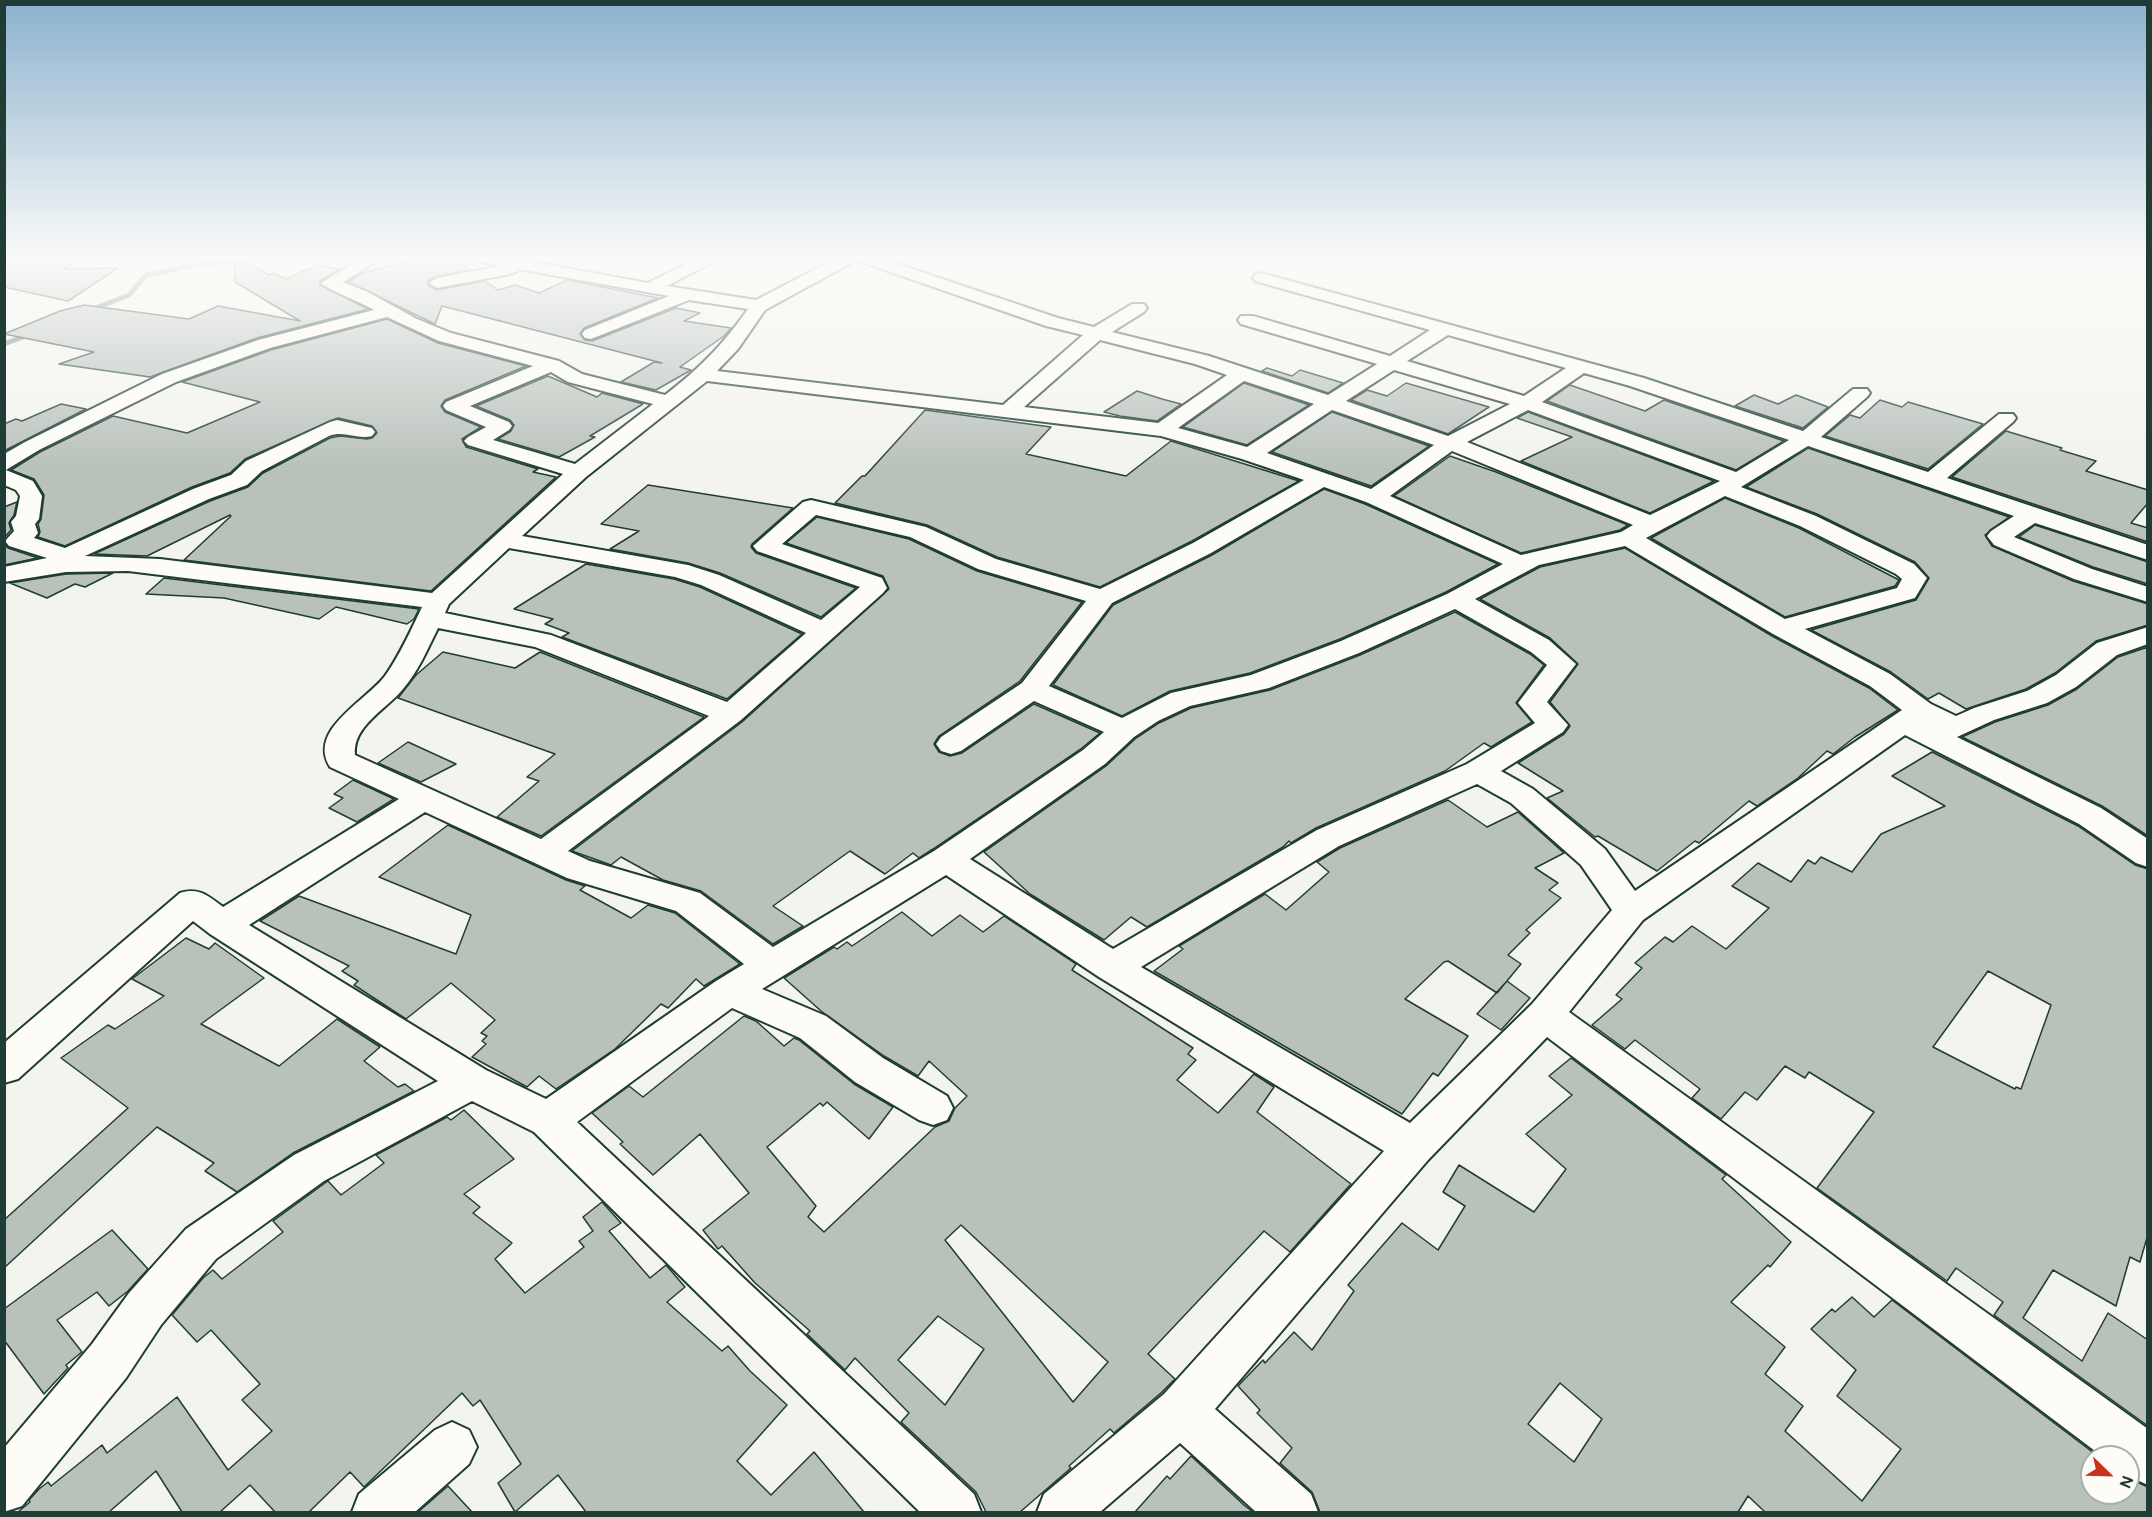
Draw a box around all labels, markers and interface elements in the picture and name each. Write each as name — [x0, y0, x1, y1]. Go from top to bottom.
north arrow — [2080, 1445, 2140, 1505]
text: N — [2114, 1472, 2136, 1491]

